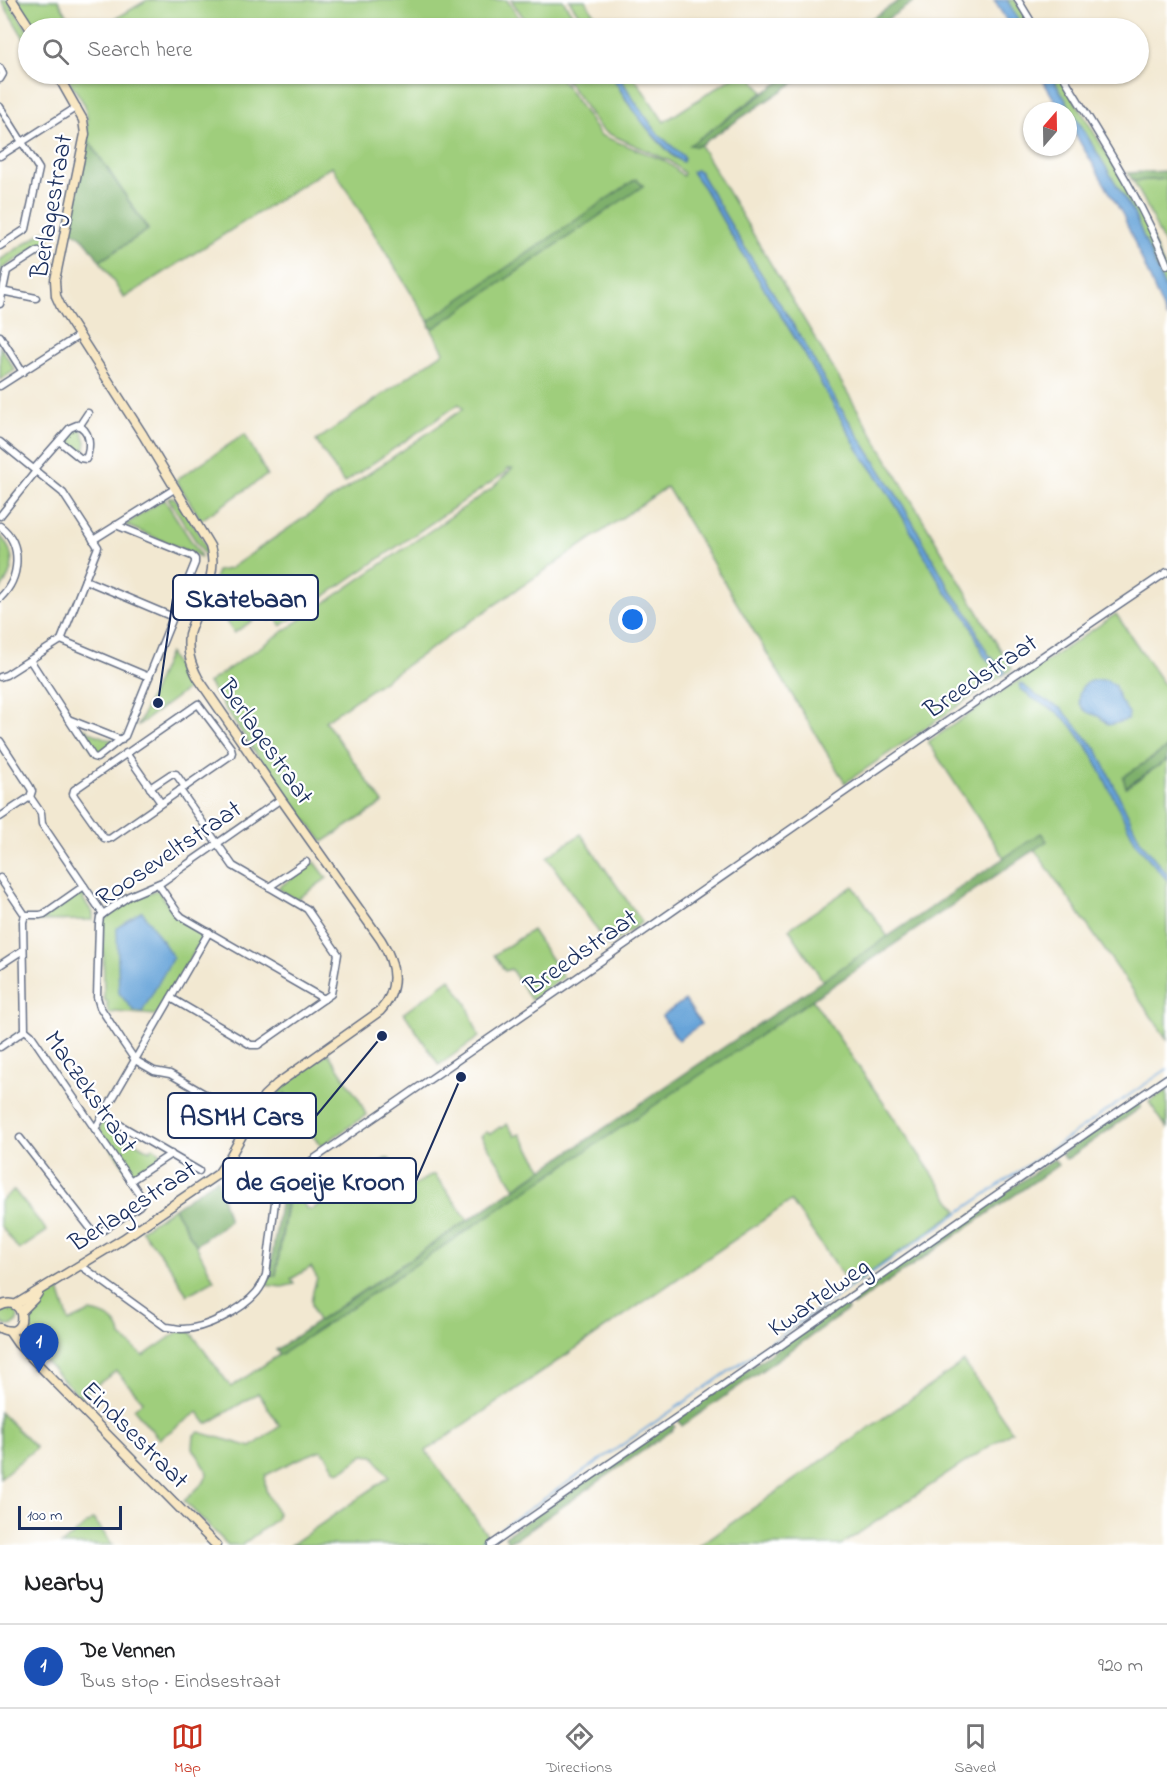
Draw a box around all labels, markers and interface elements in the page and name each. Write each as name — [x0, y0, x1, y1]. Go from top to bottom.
search box — [18, 18, 1149, 84]
icon: search — [39, 35, 72, 68]
text: Search here — [87, 35, 192, 67]
north arrow — [1023, 102, 1077, 156]
street label: Berlagestraat — [21, 131, 84, 283]
callout: Skatebaan — [173, 575, 318, 620]
text: Skatebaan — [185, 581, 307, 620]
your location — [618, 605, 647, 634]
street label: Breedstraat — [916, 625, 1047, 730]
street label: Berlagestraat — [207, 671, 322, 814]
street label: Rooseveltstraat — [89, 791, 250, 917]
street label: Breedstraat — [517, 900, 646, 1007]
street label: Maczekstraat — [33, 1024, 146, 1162]
callout: ASMH Cars — [168, 1093, 316, 1138]
text: ASMH Cars — [180, 1099, 304, 1138]
street label: Berlagestraat — [61, 1152, 205, 1264]
callout: de Goeije Kroon — [223, 1158, 416, 1203]
text: de Goeije Kroon — [235, 1164, 405, 1203]
street label: Kwartelweg — [761, 1249, 879, 1348]
pin: 1 — [20, 1324, 58, 1373]
street label: Eindsestraat — [71, 1373, 197, 1499]
scale bar — [18, 1503, 122, 1530]
text: 100 m — [27, 1504, 62, 1528]
text: Nearby — [24, 1565, 103, 1603]
text: De Vennen — [81, 1636, 175, 1668]
text: 1 — [40, 1652, 47, 1681]
text: 920 m — [1098, 1652, 1143, 1681]
text: Bus stop · Eindsestraat — [81, 1668, 281, 1697]
tab: Map — [171, 1720, 204, 1780]
tab: Directions — [546, 1720, 612, 1780]
tab: Saved — [954, 1720, 996, 1780]

